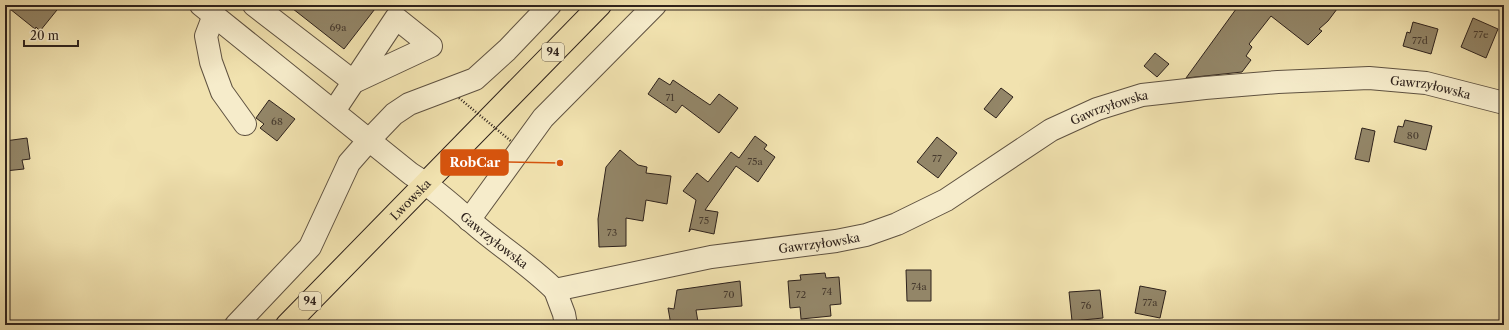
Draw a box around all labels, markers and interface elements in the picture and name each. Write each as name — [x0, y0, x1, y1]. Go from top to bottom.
house number: 69a — [330, 21, 347, 34]
scale bar — [24, 22, 78, 48]
text: 20 m — [30, 28, 59, 43]
house number: 77e — [1473, 28, 1489, 41]
house number: 77d — [1412, 34, 1428, 47]
road number: 94 — [542, 43, 564, 61]
street label: Gawrzyłowska — [1389, 72, 1473, 102]
street label: Gawrzyłowska — [1068, 87, 1149, 128]
house number: 71 — [665, 91, 675, 104]
house number: 68 — [271, 115, 283, 128]
house number: 80 — [1407, 129, 1419, 142]
callout: RobCar — [441, 150, 508, 175]
house number: 77 — [932, 152, 942, 165]
text: RobCar — [450, 154, 501, 170]
house number: 75a — [747, 155, 764, 168]
street label: Lwowska — [387, 175, 434, 223]
street label: Gawrzyłowska — [458, 208, 532, 272]
house number: 75 — [699, 214, 709, 227]
house number: 73 — [607, 226, 617, 239]
street label: Gawrzyłowska — [777, 229, 862, 256]
house number: 74a — [911, 280, 928, 293]
house number: 74 — [822, 285, 832, 298]
house number: 70 — [723, 288, 735, 301]
house number: 72 — [796, 288, 807, 301]
road number: 94 — [299, 292, 321, 310]
house number: 77a — [1142, 296, 1158, 309]
house number: 76 — [1081, 299, 1091, 312]

